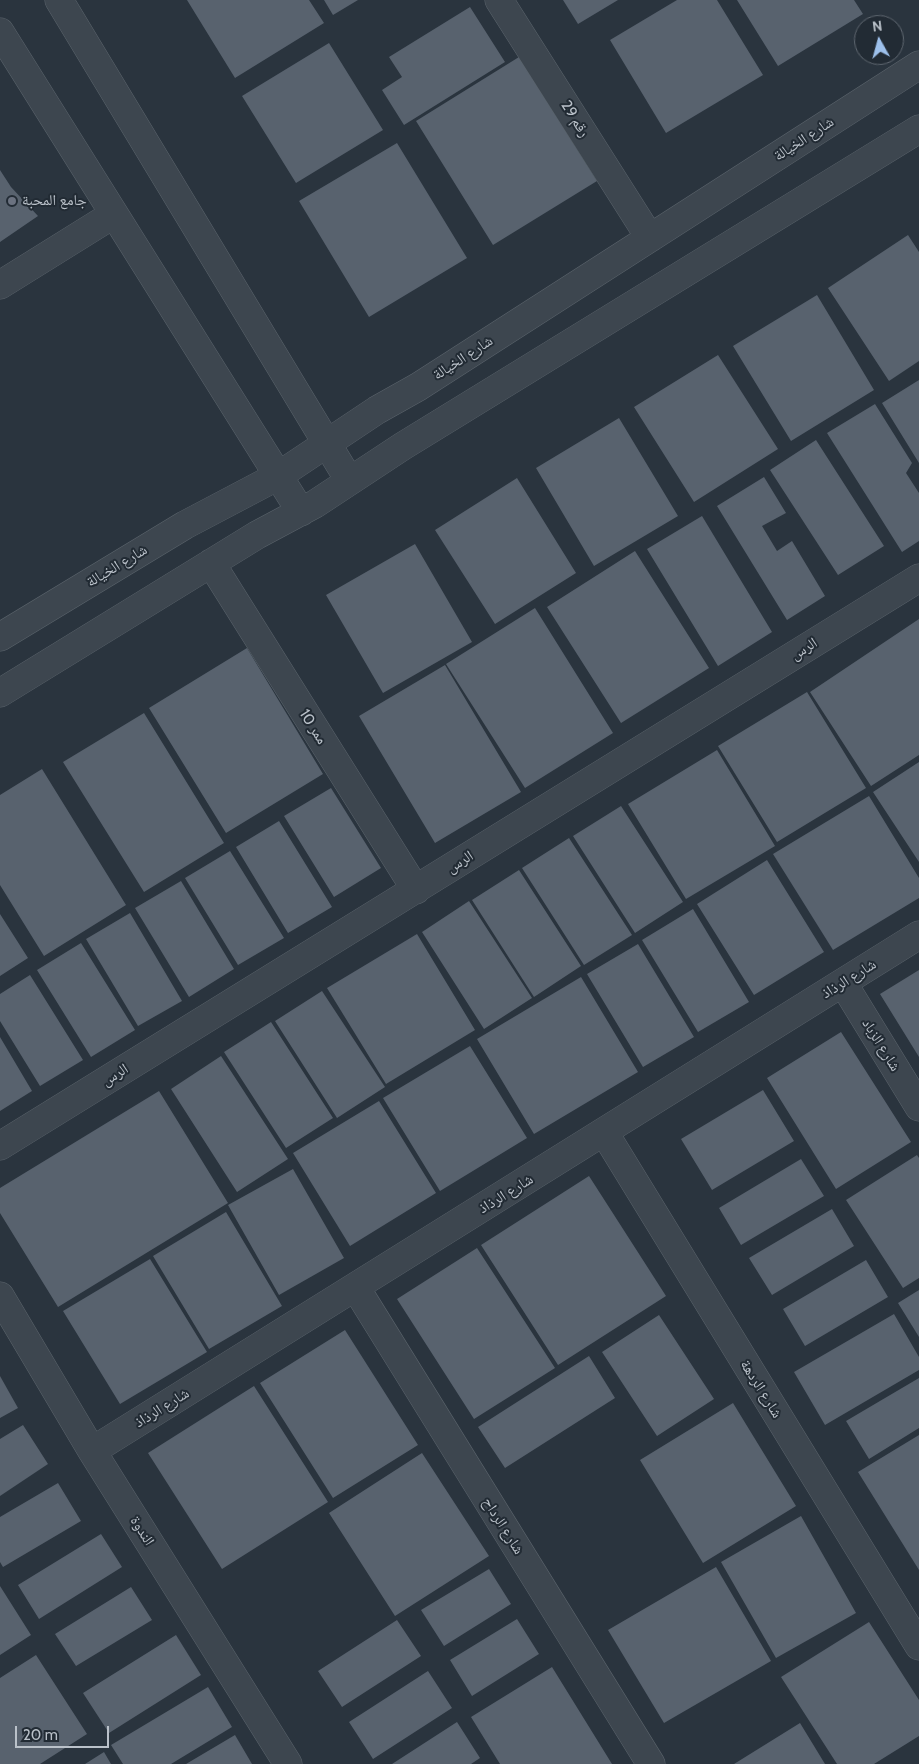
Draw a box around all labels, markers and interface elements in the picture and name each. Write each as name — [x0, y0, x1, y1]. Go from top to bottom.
north arrow — [854, 15, 904, 65]
text: N — [871, 17, 883, 36]
street label: رقم 29 — [557, 97, 593, 141]
street label: شارع الخيالة — [771, 113, 837, 165]
place label: جامع المحبة — [22, 192, 87, 210]
marker: جامع المحبة — [6, 195, 18, 207]
street label: شارع الخيالة — [430, 332, 496, 384]
street label: شارع الخيالة — [83, 541, 151, 591]
street label: الرس — [787, 634, 821, 664]
street label: ممر 10 — [295, 706, 331, 748]
street label: الرس — [443, 847, 477, 877]
street label: شارع الرذاذ — [818, 955, 880, 1003]
street label: شارع الزباد — [858, 1015, 904, 1075]
street label: الرس — [98, 1060, 132, 1090]
street label: شارع الرذاذ — [475, 1170, 537, 1218]
street label: شارع الردهة — [736, 1357, 786, 1421]
street label: شارع الرذاذ — [131, 1384, 193, 1432]
street label: شارع الرداح — [478, 1494, 528, 1558]
street label: الندوة — [126, 1513, 158, 1549]
scale bar — [18, 1716, 111, 1748]
text: 20 m — [23, 1726, 58, 1744]

